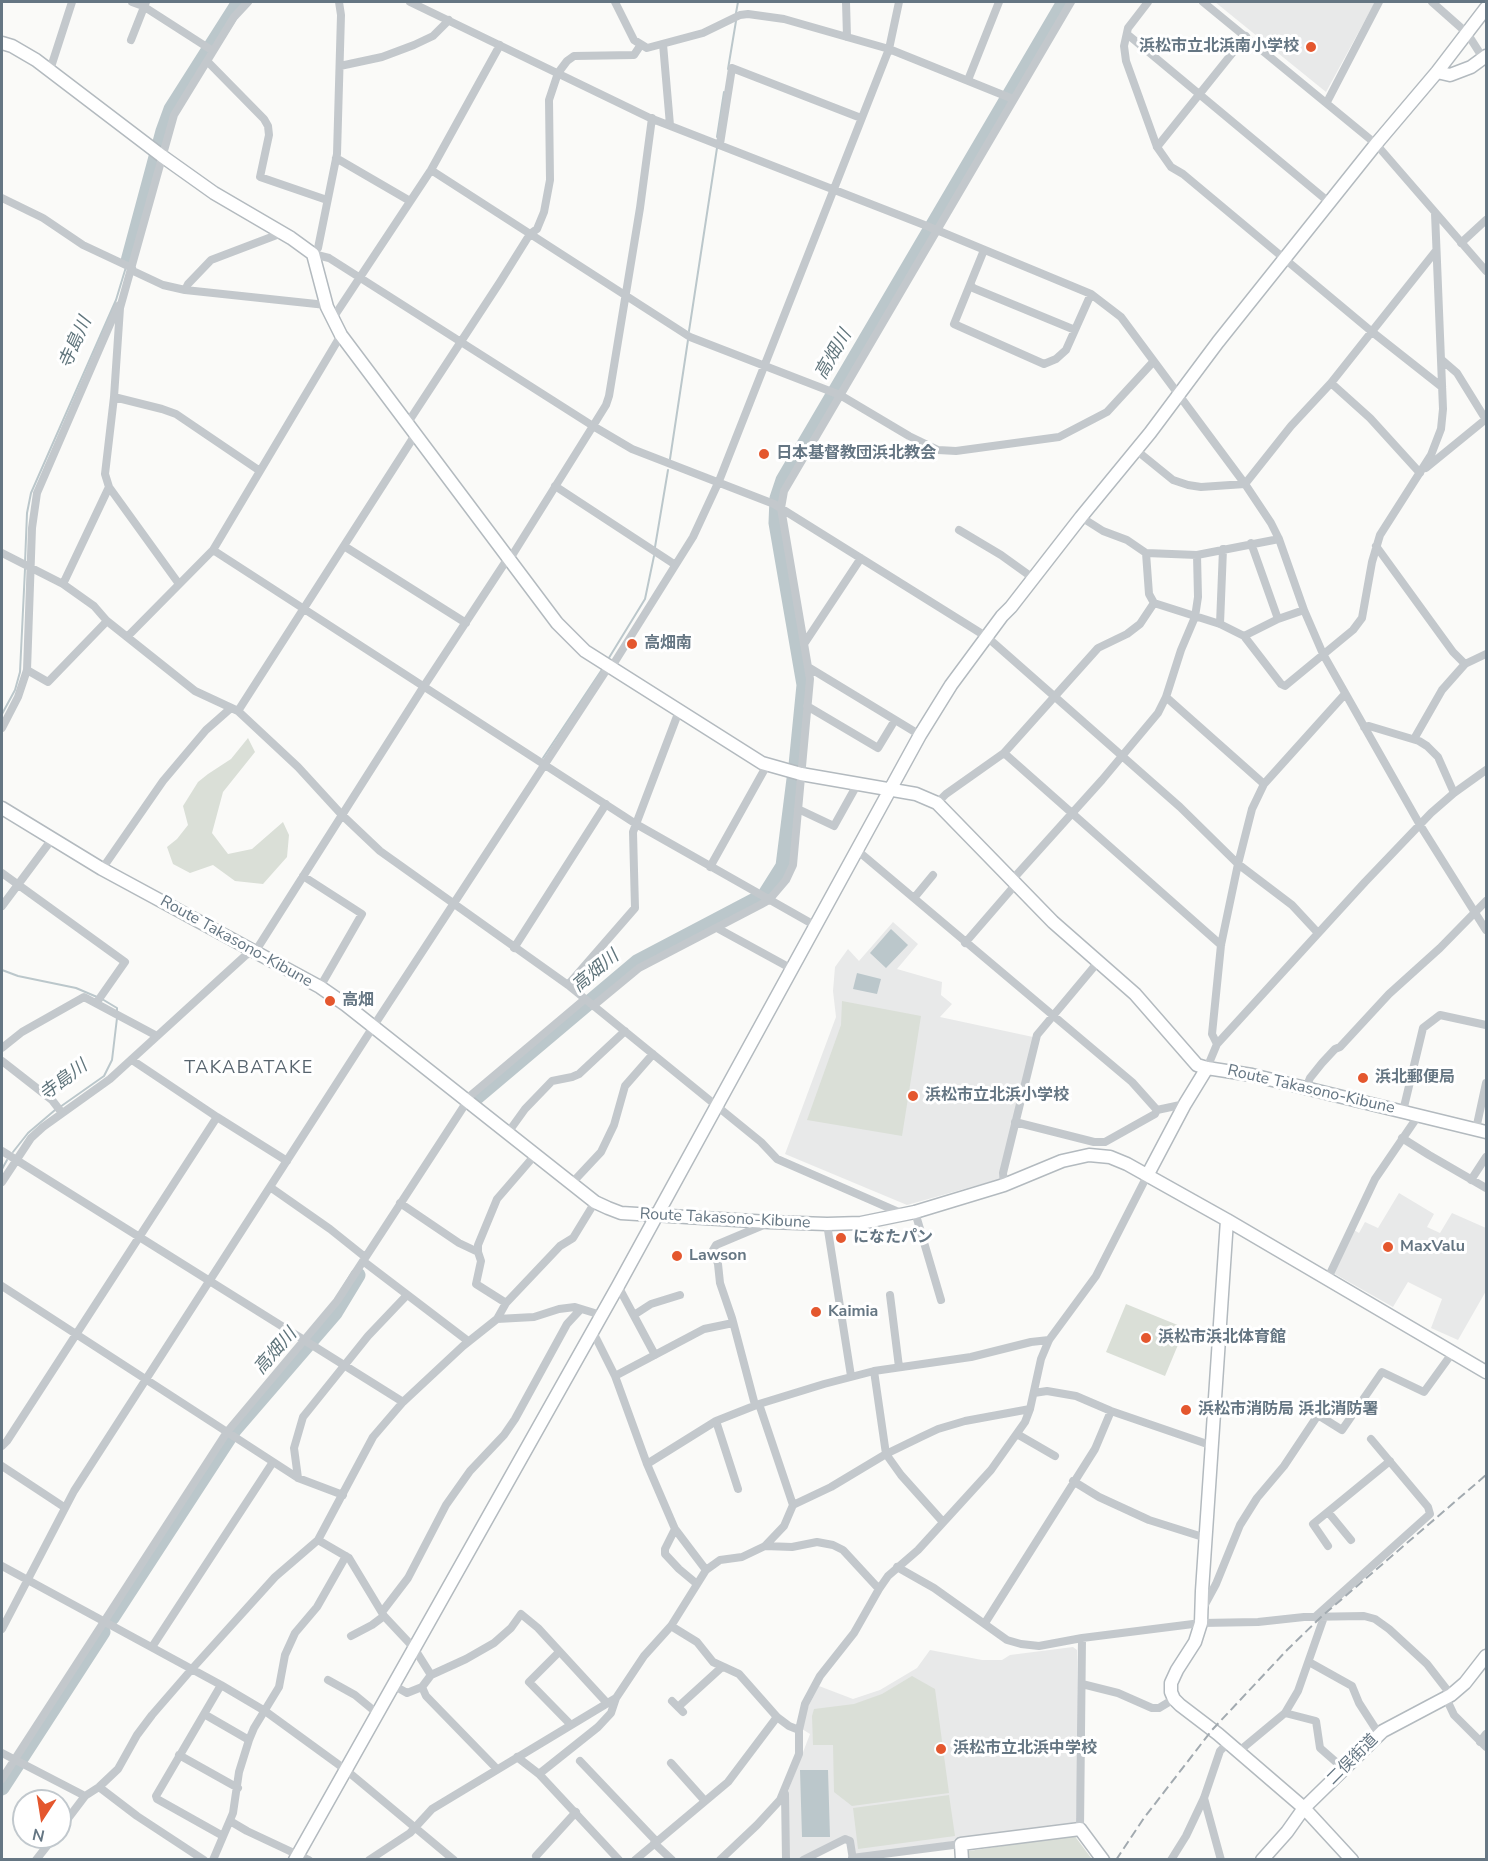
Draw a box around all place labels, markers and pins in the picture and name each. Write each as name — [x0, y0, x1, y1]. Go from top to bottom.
place label: 浜松市立北浜南小学校 — [1139, 37, 1299, 57]
marker: 浜松市立北浜南小学校 — [1304, 40, 1318, 54]
place label: 日本基督教団浜北教会 — [776, 444, 936, 464]
marker: 日本基督教団浜北教会 — [757, 447, 771, 461]
place label: 高畑南 — [644, 634, 692, 654]
marker: 高畑南 — [625, 637, 639, 651]
place label: 高畑 — [342, 991, 374, 1011]
marker: 高畑 — [323, 994, 337, 1008]
place label: 浜北郵便局 — [1375, 1068, 1455, 1088]
marker: 浜北郵便局 — [1356, 1071, 1370, 1085]
place label: 浜松市立北浜小学校 — [925, 1086, 1069, 1106]
marker: 浜松市立北浜小学校 — [906, 1089, 920, 1103]
place label: になたパン — [853, 1228, 933, 1248]
marker: になたパン — [834, 1231, 848, 1245]
place label: MaxValu — [1400, 1237, 1465, 1257]
marker: MaxValu — [1381, 1240, 1395, 1254]
place label: Lawson — [689, 1246, 747, 1266]
marker: Lawson — [670, 1249, 684, 1263]
place label: Kaimia — [828, 1302, 878, 1322]
marker: Kaimia — [809, 1305, 823, 1319]
place label: 浜松市浜北体育館 — [1158, 1328, 1286, 1348]
marker: 浜松市浜北体育館 — [1139, 1331, 1153, 1345]
place label: 浜松市消防局 浜北消防署 — [1198, 1400, 1378, 1420]
marker: 浜松市消防局 浜北消防署 — [1179, 1403, 1193, 1417]
place label: 浜松市立北浜中学校 — [953, 1739, 1097, 1759]
marker: 浜松市立北浜中学校 — [934, 1742, 948, 1756]

